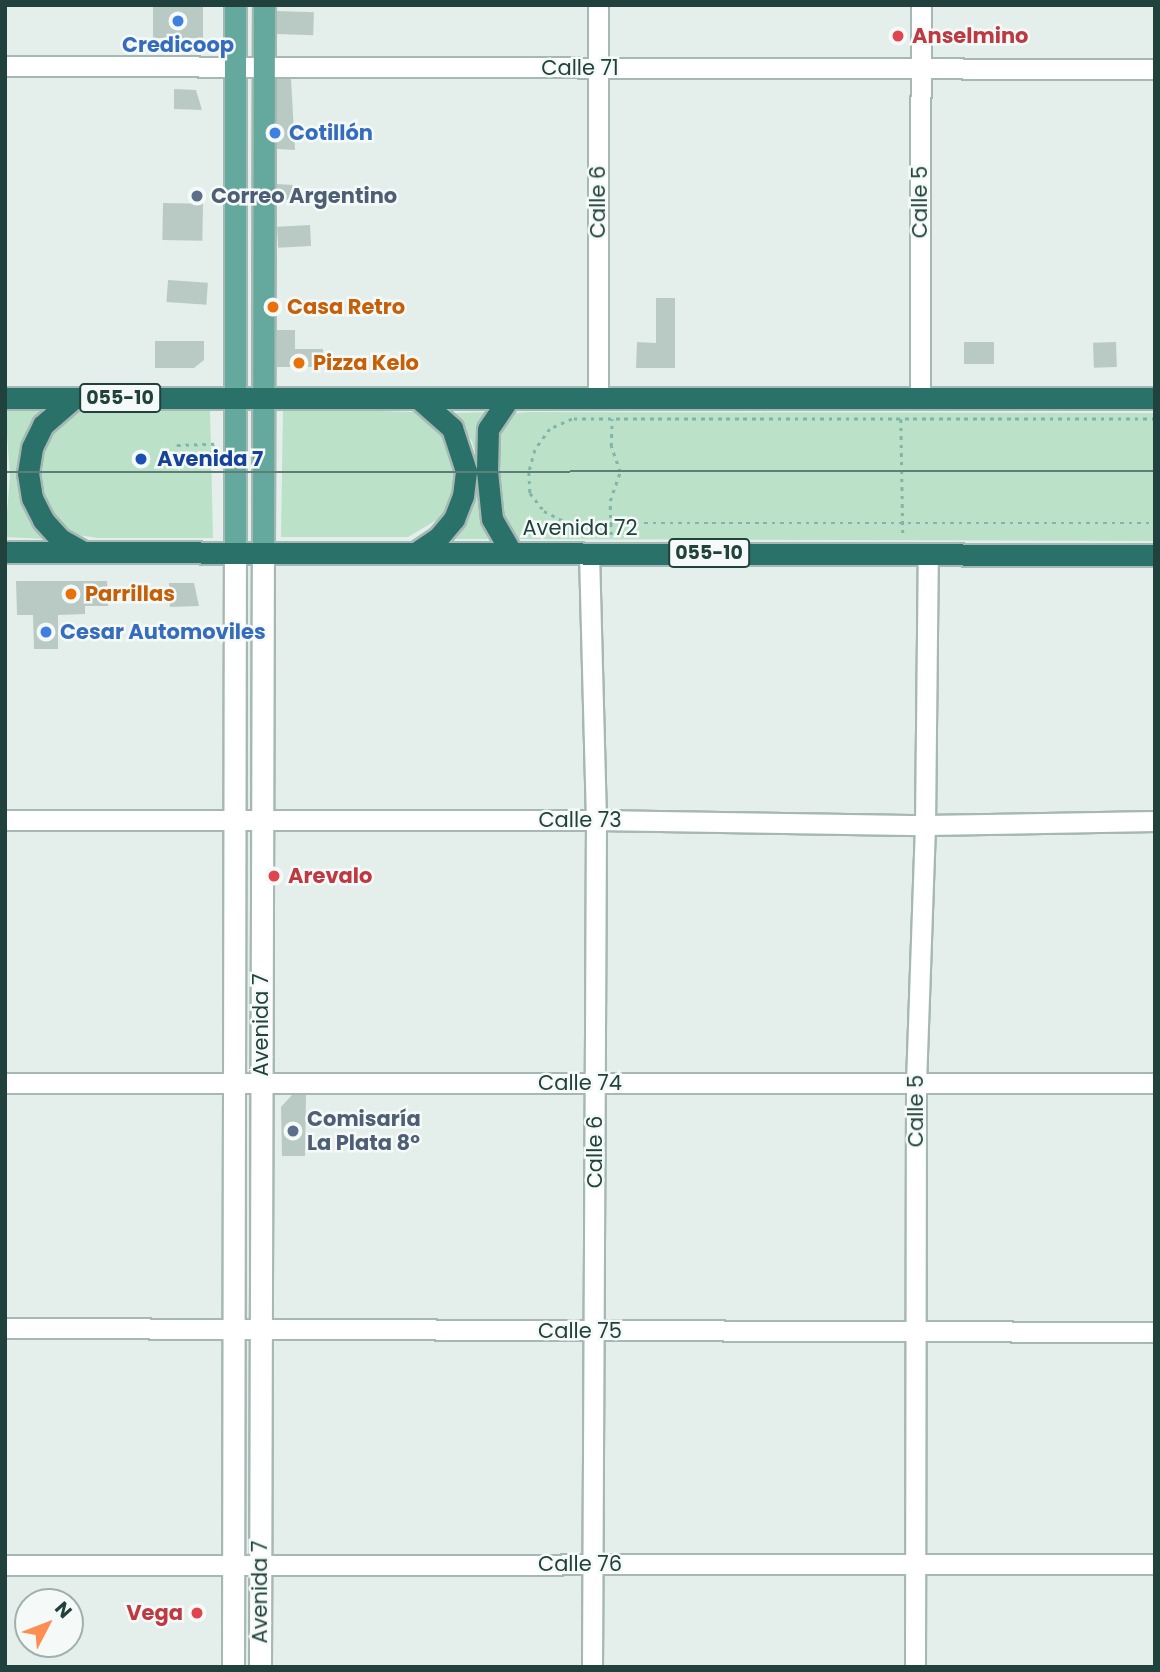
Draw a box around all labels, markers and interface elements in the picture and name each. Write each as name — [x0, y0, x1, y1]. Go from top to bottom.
marker: Credicoop — [170, 13, 186, 29]
place label: Anselmino — [912, 23, 1028, 49]
marker: Anselmino — [890, 28, 906, 44]
place label: Credicoop — [122, 32, 234, 58]
street label: Calle 71 — [541, 55, 619, 81]
place label: Cotillón — [289, 120, 373, 146]
marker: Cotillón — [267, 125, 283, 141]
street label: Calle 6 — [585, 166, 611, 238]
street label: Calle 5 — [907, 166, 933, 238]
place label: Correo Argentino — [211, 183, 397, 209]
marker: Correo Argentino — [189, 188, 205, 204]
place label: Casa Retro — [287, 294, 405, 320]
marker: Casa Retro — [265, 299, 281, 315]
place label: Pizza Kelo — [313, 350, 419, 376]
marker: Pizza Kelo — [291, 355, 307, 371]
road number: 055-10 — [78, 382, 162, 414]
place label: Avenida 7 — [157, 446, 263, 472]
marker: Avenida 7 — [131, 449, 151, 469]
street label: Avenida 72 — [522, 515, 638, 541]
road number: 055-10 — [667, 538, 751, 568]
place label: Parrillas — [85, 581, 175, 607]
marker: Parrillas — [63, 586, 79, 602]
place label: Cesar Automoviles — [60, 619, 266, 645]
marker: Cesar Automoviles — [38, 624, 54, 640]
street label: Calle 73 — [538, 807, 622, 833]
place label: Arevalo — [288, 863, 372, 889]
marker: Arevalo — [266, 868, 282, 884]
street label: Avenida 7 — [248, 973, 274, 1077]
street label: Calle 74 — [538, 1070, 622, 1096]
street label: Calle 5 — [903, 1075, 929, 1147]
place label: Comisaría La Plata 8° — [307, 1106, 421, 1156]
street label: Calle 6 — [582, 1116, 608, 1188]
marker: Comisaría La Plata 8° — [285, 1123, 301, 1139]
street label: Calle 75 — [538, 1318, 622, 1344]
street label: Avenida 7 — [247, 1540, 273, 1644]
street label: Calle 76 — [538, 1551, 622, 1577]
north arrow — [14, 1588, 84, 1658]
text: N — [49, 1596, 78, 1624]
place label: Vega — [126, 1600, 183, 1626]
marker: Vega — [189, 1605, 205, 1621]

